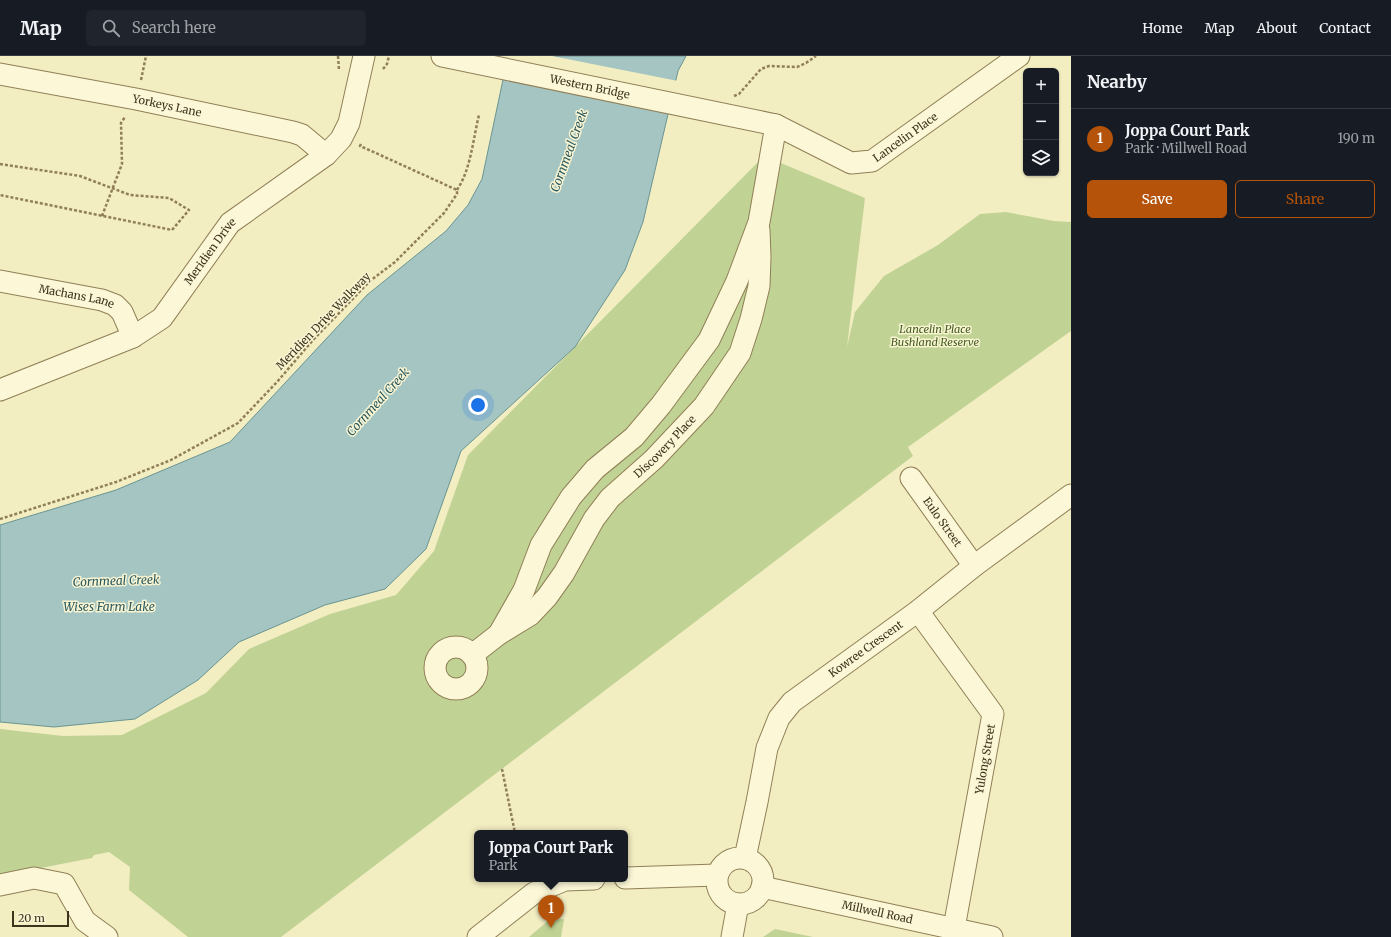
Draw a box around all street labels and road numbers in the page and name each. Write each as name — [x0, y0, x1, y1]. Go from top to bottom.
street label: Western Bridge — [548, 71, 631, 102]
street label: Yorkeys Lane — [130, 91, 203, 120]
street label: Lancelin Place — [870, 109, 940, 165]
street label: Meridien Drive — [181, 214, 238, 288]
street label: Meridien Drive Walkway — [273, 269, 374, 373]
street label: Machans Lane — [38, 281, 117, 311]
street label: Discovery Place — [631, 412, 699, 481]
street label: Eulo Street — [920, 494, 965, 550]
street label: Kowree Crescent — [826, 617, 906, 680]
street label: Yulong Street — [972, 722, 998, 796]
street label: Millwell Road — [840, 898, 914, 927]

